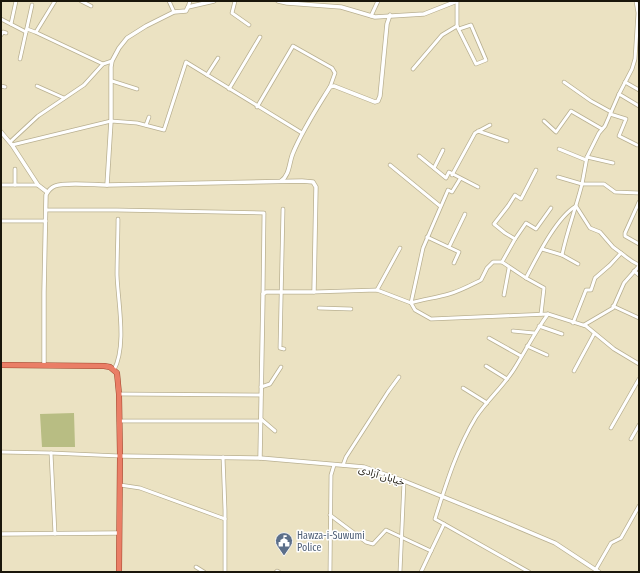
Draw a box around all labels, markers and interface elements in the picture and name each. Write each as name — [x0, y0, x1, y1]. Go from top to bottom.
street label: خیابان آزادی — [357, 463, 406, 489]
place label: Hawza-i-Suwumi Police — [297, 530, 365, 554]
public building icon: Hawza-i-Suwumi Police — [274, 531, 294, 556]

